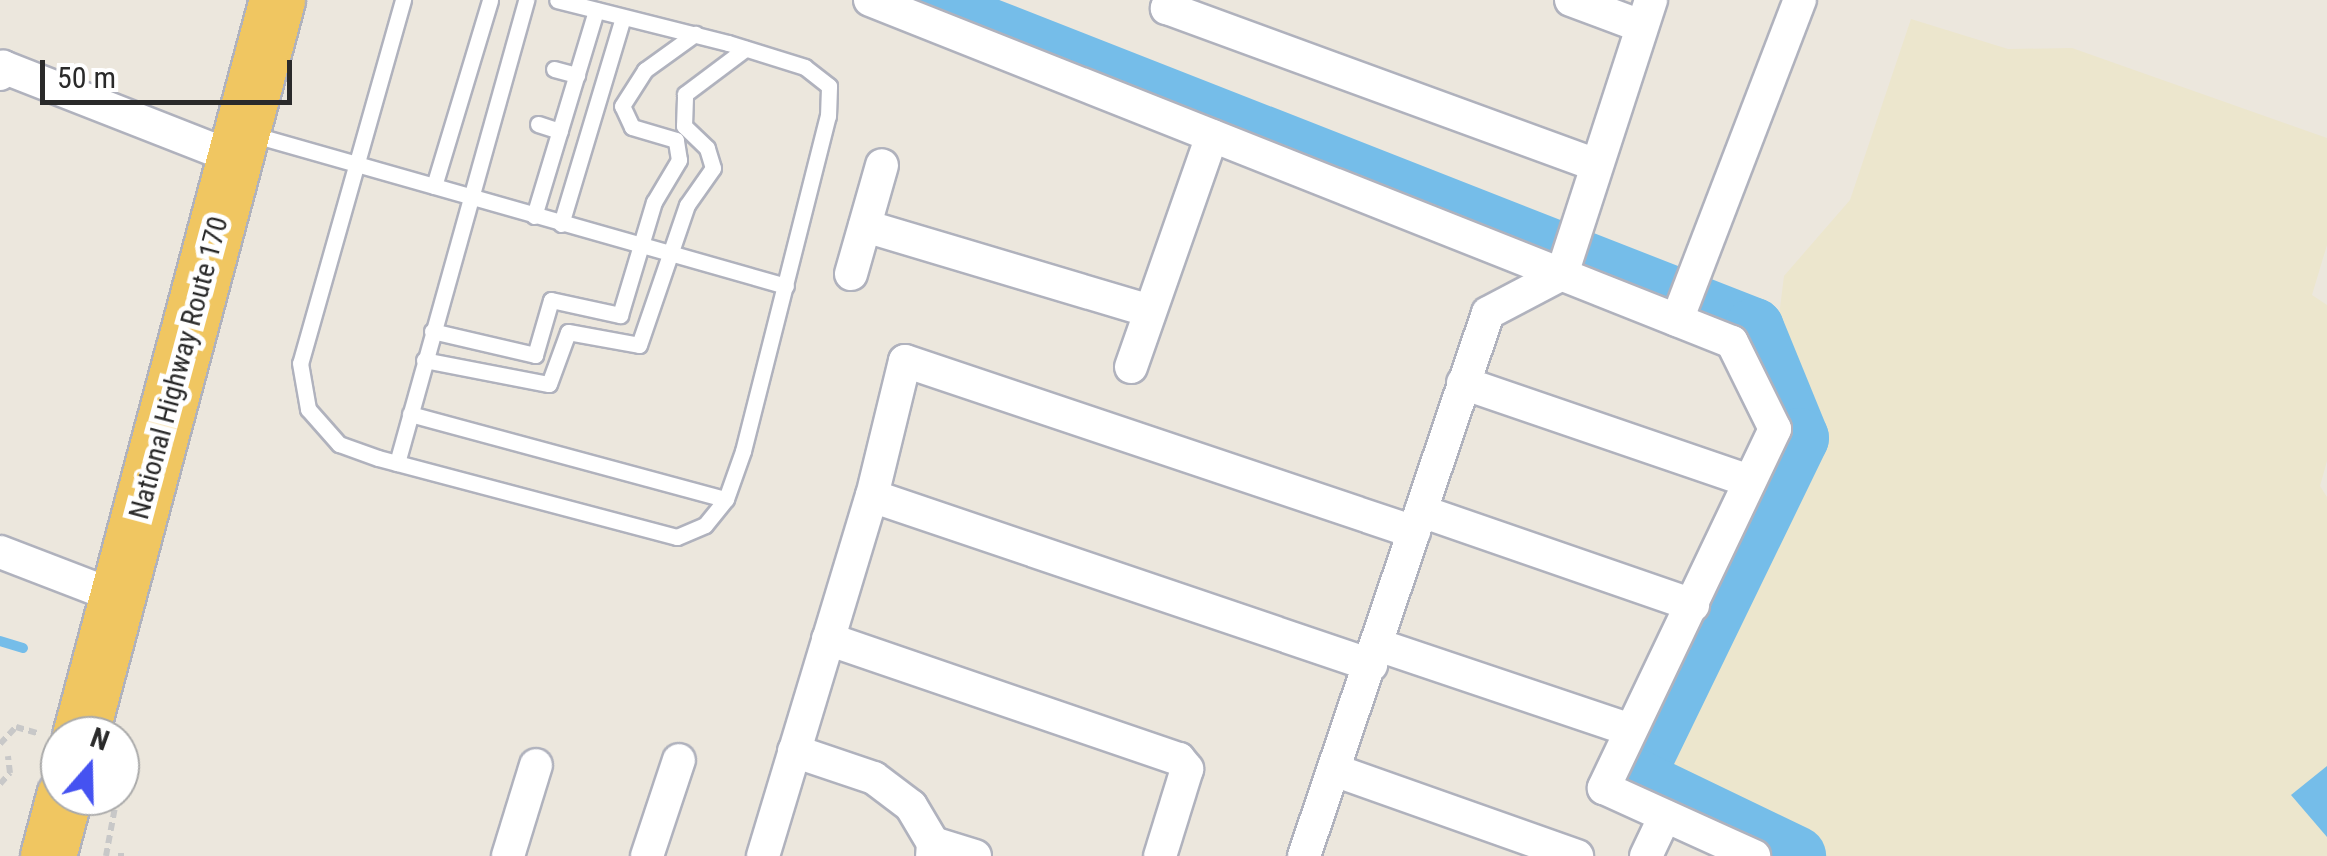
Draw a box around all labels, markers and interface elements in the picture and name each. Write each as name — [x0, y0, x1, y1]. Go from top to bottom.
scale bar — [45, 40, 298, 102]
text: 50 m — [57, 60, 116, 95]
street label: National Highway Route 170 — [122, 213, 236, 523]
north arrow — [40, 716, 140, 816]
text: N — [86, 721, 113, 758]

